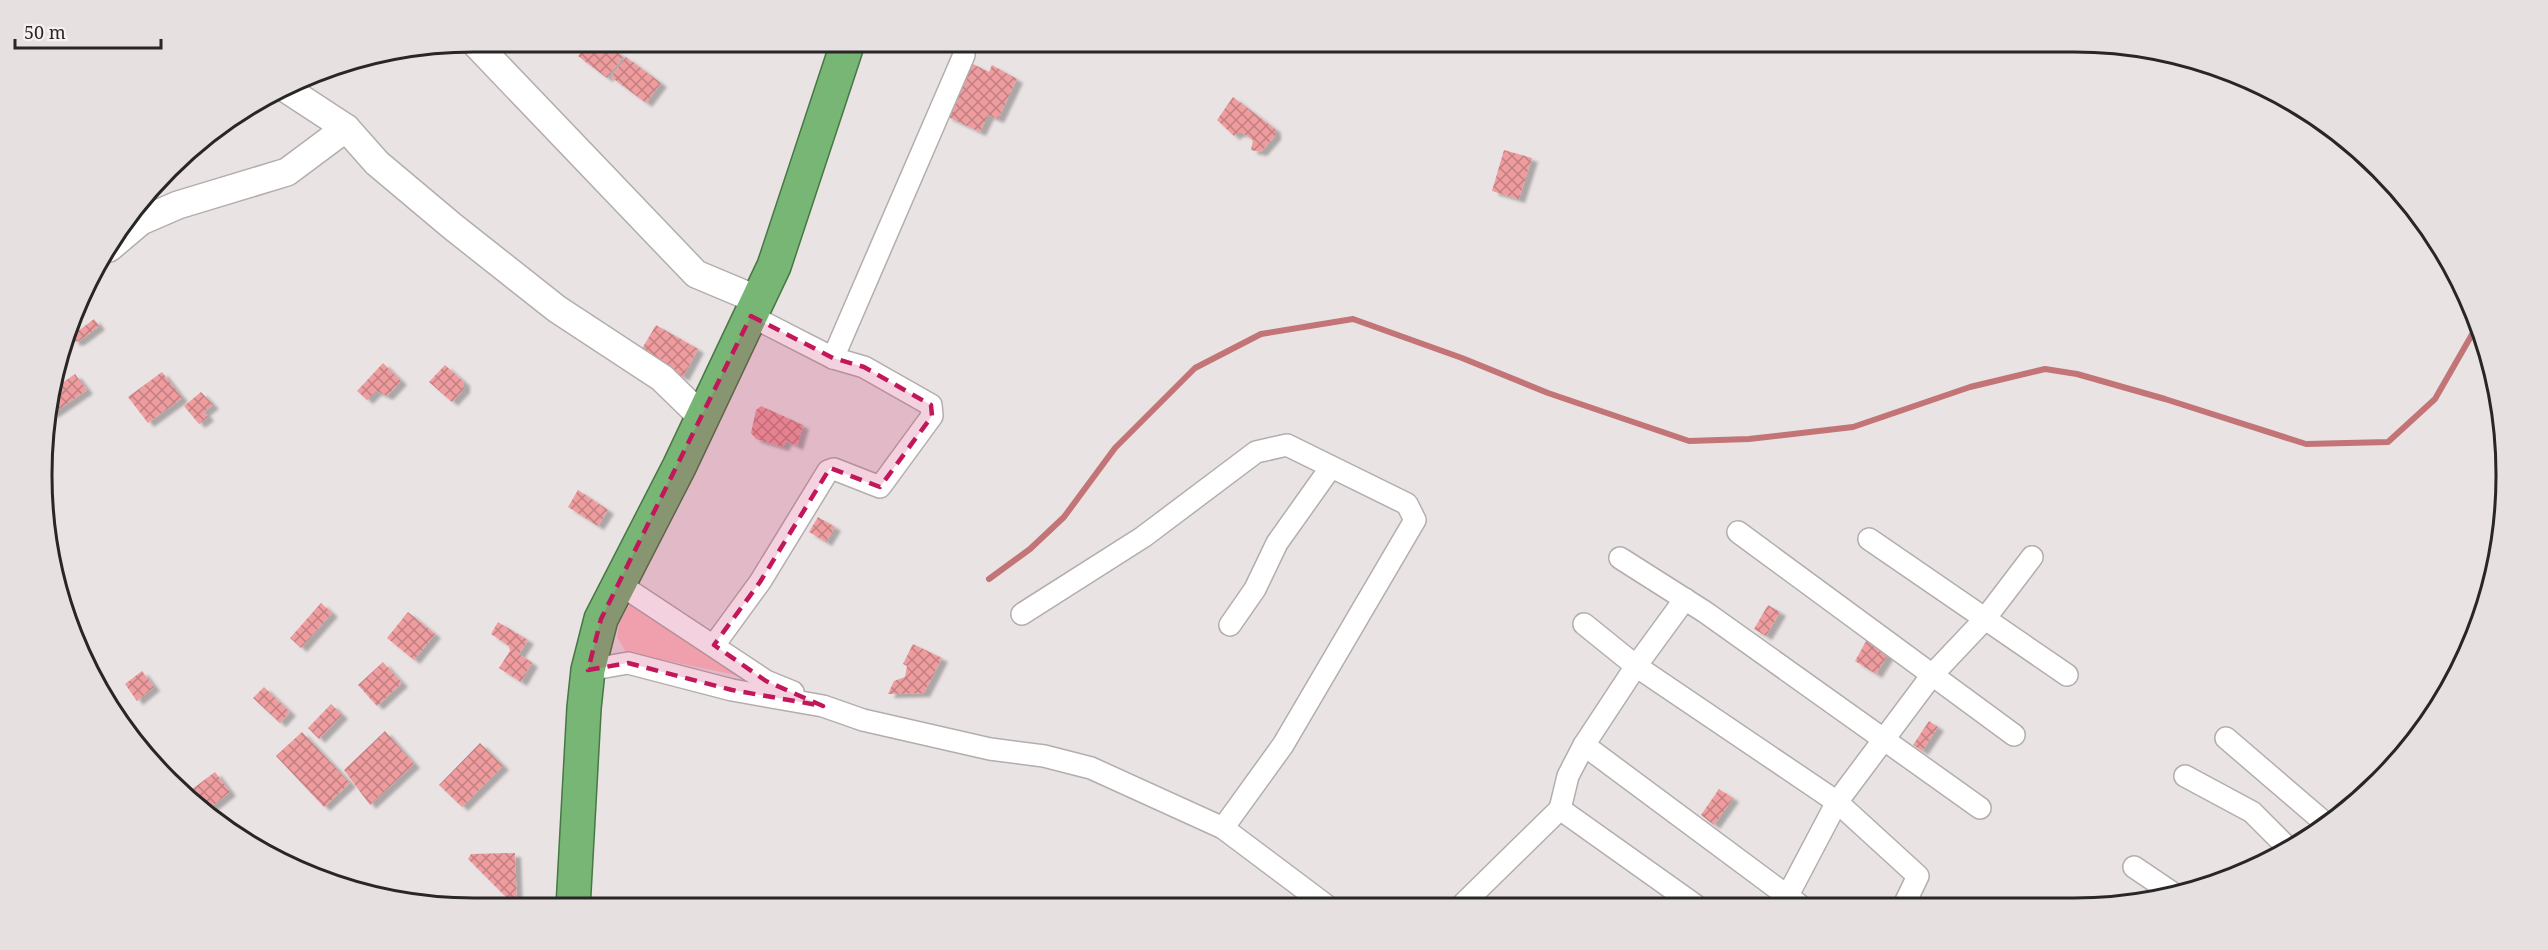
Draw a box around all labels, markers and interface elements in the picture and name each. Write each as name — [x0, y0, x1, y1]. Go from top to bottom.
scale bar — [15, 12, 160, 50]
text: 50 m — [24, 20, 66, 44]

